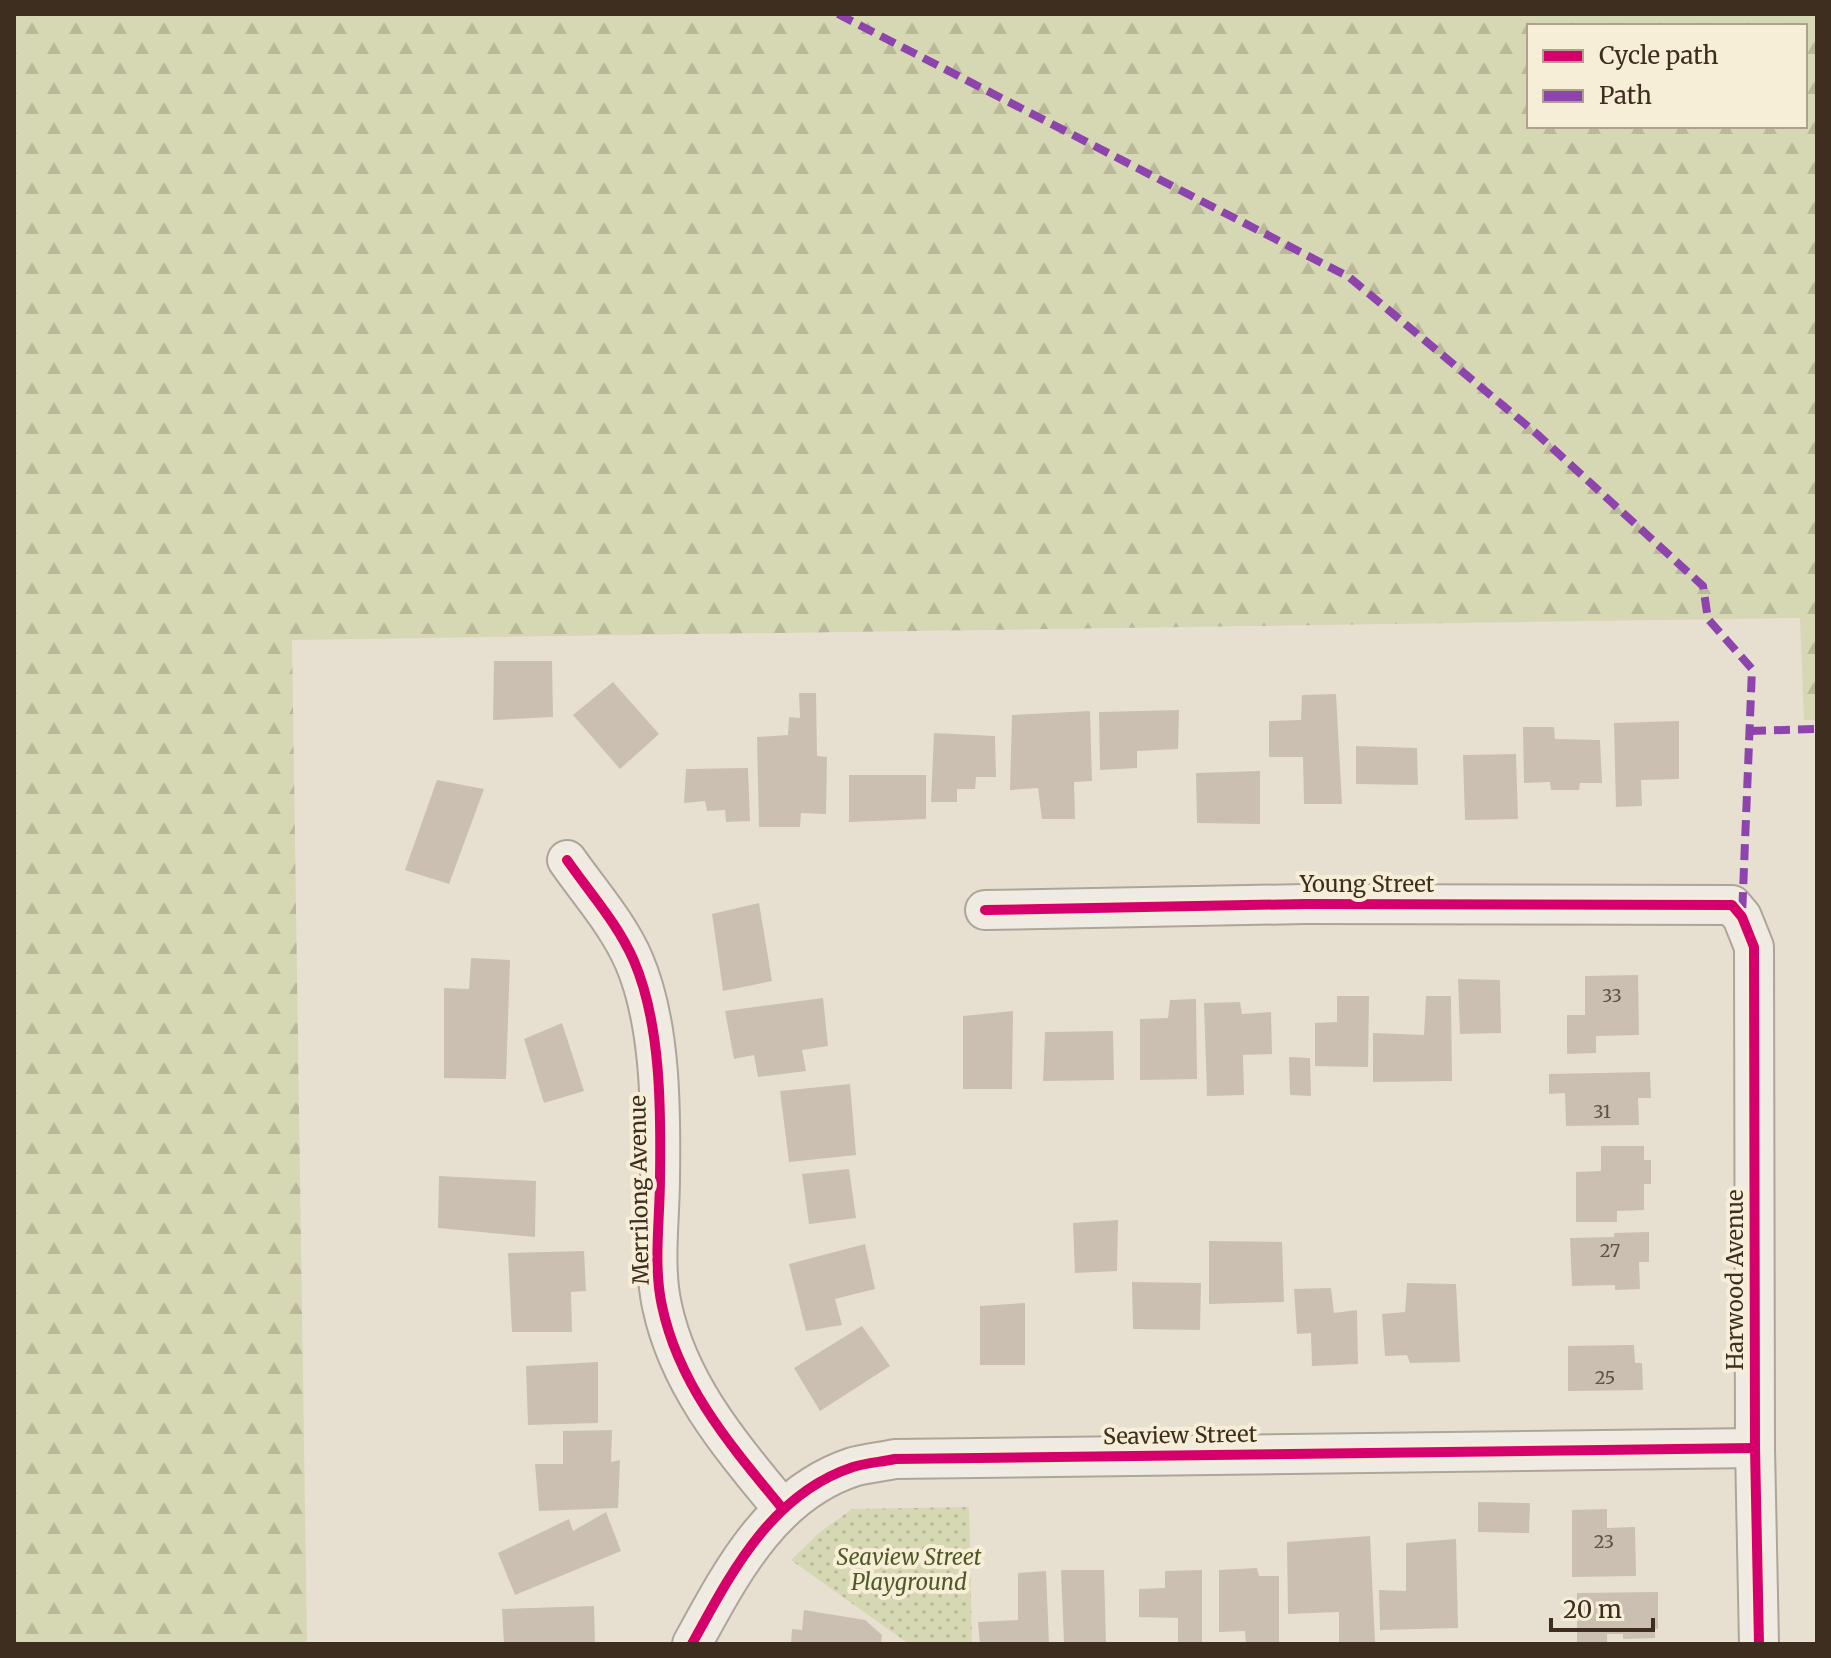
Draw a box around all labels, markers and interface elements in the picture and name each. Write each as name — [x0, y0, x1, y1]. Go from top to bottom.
legend — [1527, 24, 1807, 128]
text: Cycle path — [1599, 40, 1718, 71]
text: Path — [1599, 80, 1652, 111]
street label: Young Street — [1299, 870, 1435, 898]
house number: 33 — [1602, 984, 1622, 1007]
street label: Merrilong Avenue — [623, 1095, 655, 1285]
house number: 31 — [1593, 1100, 1611, 1123]
street label: Harwood Avenue — [1721, 1190, 1749, 1370]
house number: 27 — [1600, 1239, 1620, 1262]
house number: 25 — [1595, 1366, 1615, 1389]
street label: Seaview Street — [1103, 1420, 1258, 1450]
house number: 23 — [1594, 1530, 1614, 1553]
park label: Seaview Street Playground — [837, 1543, 982, 1596]
scale bar — [1551, 1582, 1653, 1632]
text: 20 m — [1563, 1594, 1622, 1625]

